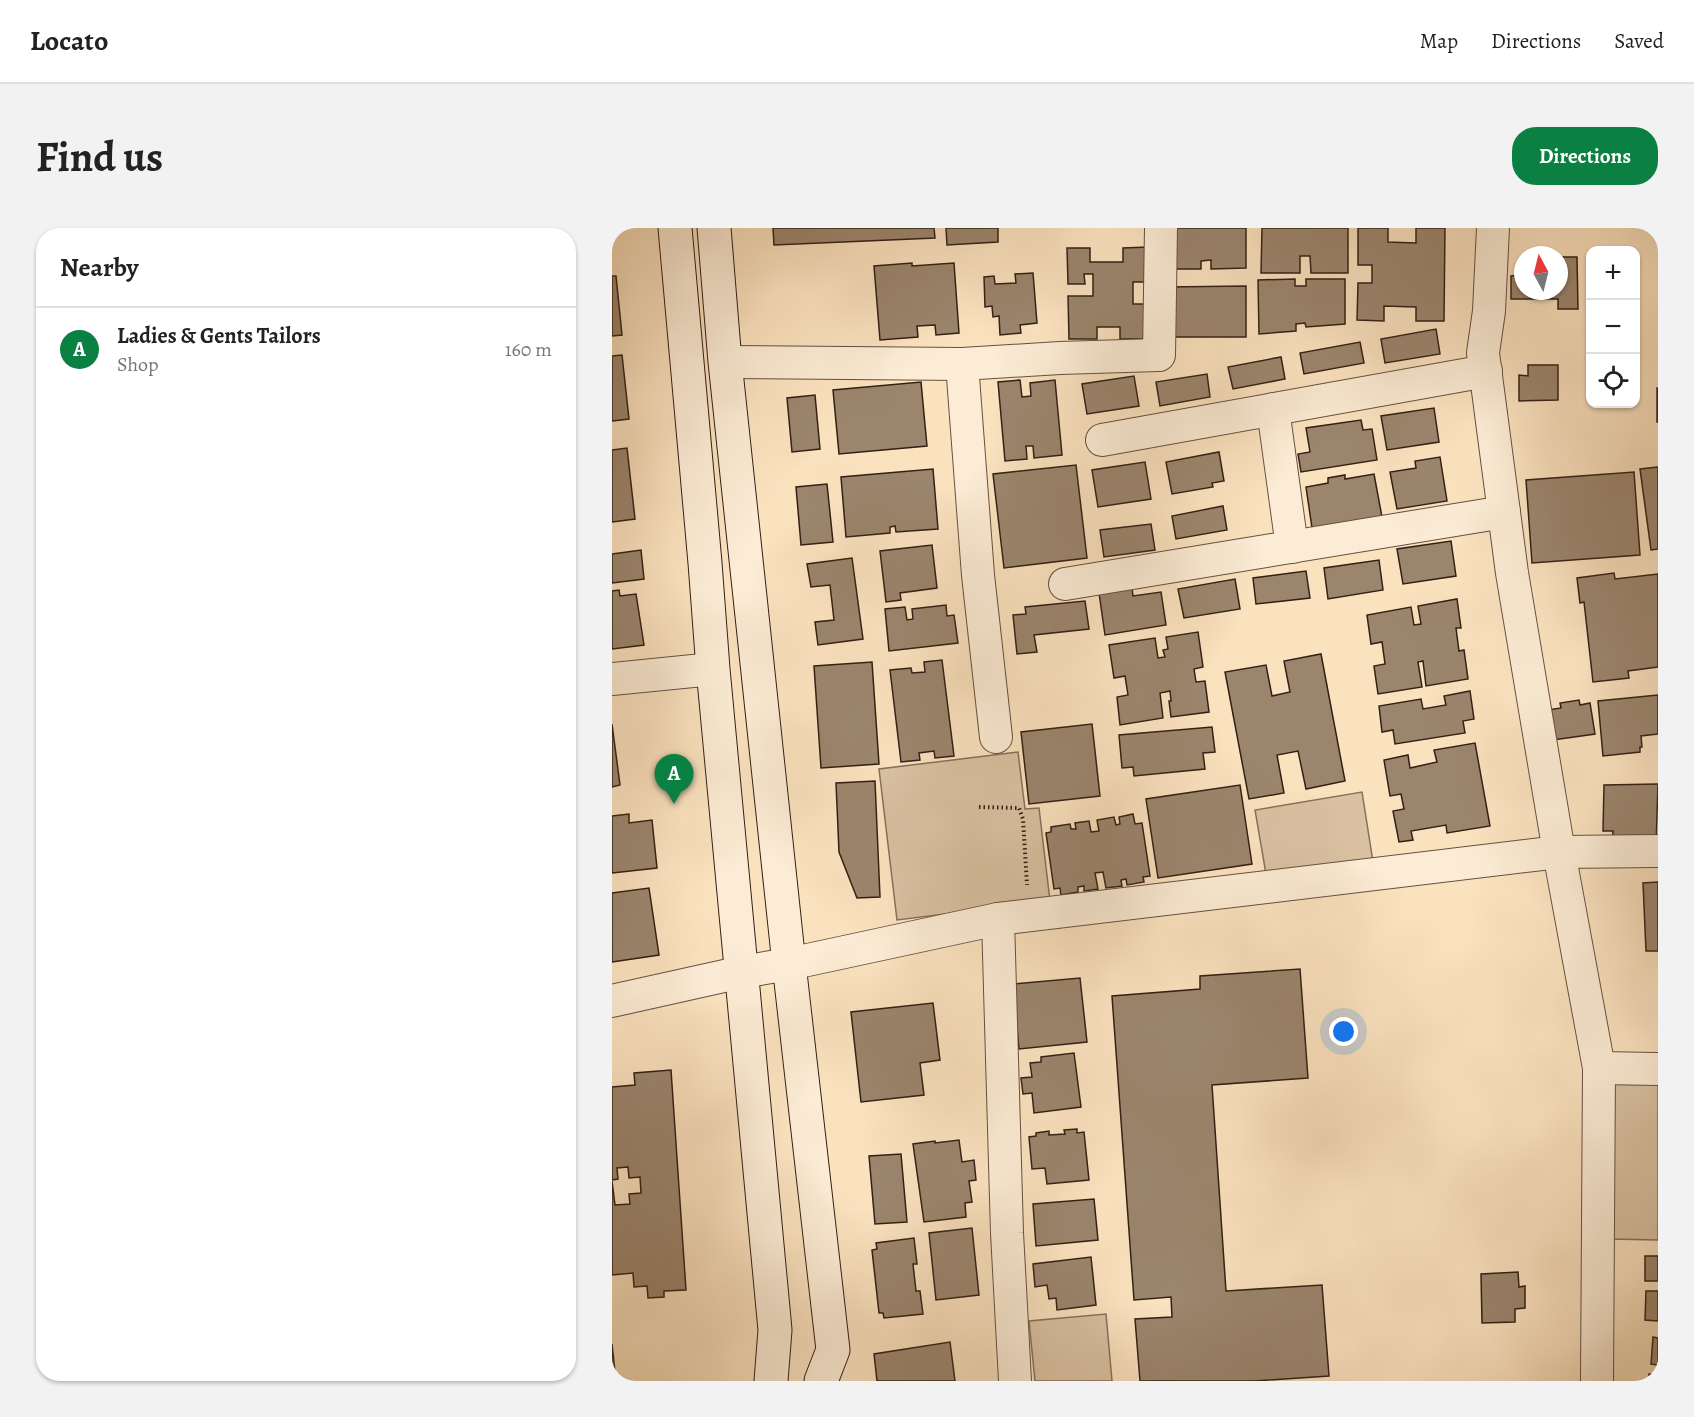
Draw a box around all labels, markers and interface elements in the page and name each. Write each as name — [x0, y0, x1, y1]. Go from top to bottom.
text: Locato — [30, 22, 108, 60]
text: Map — [1420, 27, 1458, 55]
text: Directions — [1491, 27, 1581, 55]
text: Saved — [1614, 27, 1664, 55]
button: Directions — [1512, 127, 1658, 185]
text: Find us — [36, 128, 163, 185]
north arrow — [1514, 246, 1568, 300]
map controls — [1586, 246, 1640, 408]
button: + — [1586, 246, 1640, 300]
text: Nearby — [60, 250, 139, 285]
button: − — [1586, 300, 1640, 354]
text: Ladies & Gents Tailors — [117, 321, 321, 351]
text: A — [73, 336, 86, 363]
text: 160 m — [505, 336, 552, 363]
text: Shop — [117, 351, 159, 378]
button: locate — [1586, 354, 1640, 408]
pin: A — [654, 754, 694, 804]
your location — [1329, 1017, 1358, 1046]

